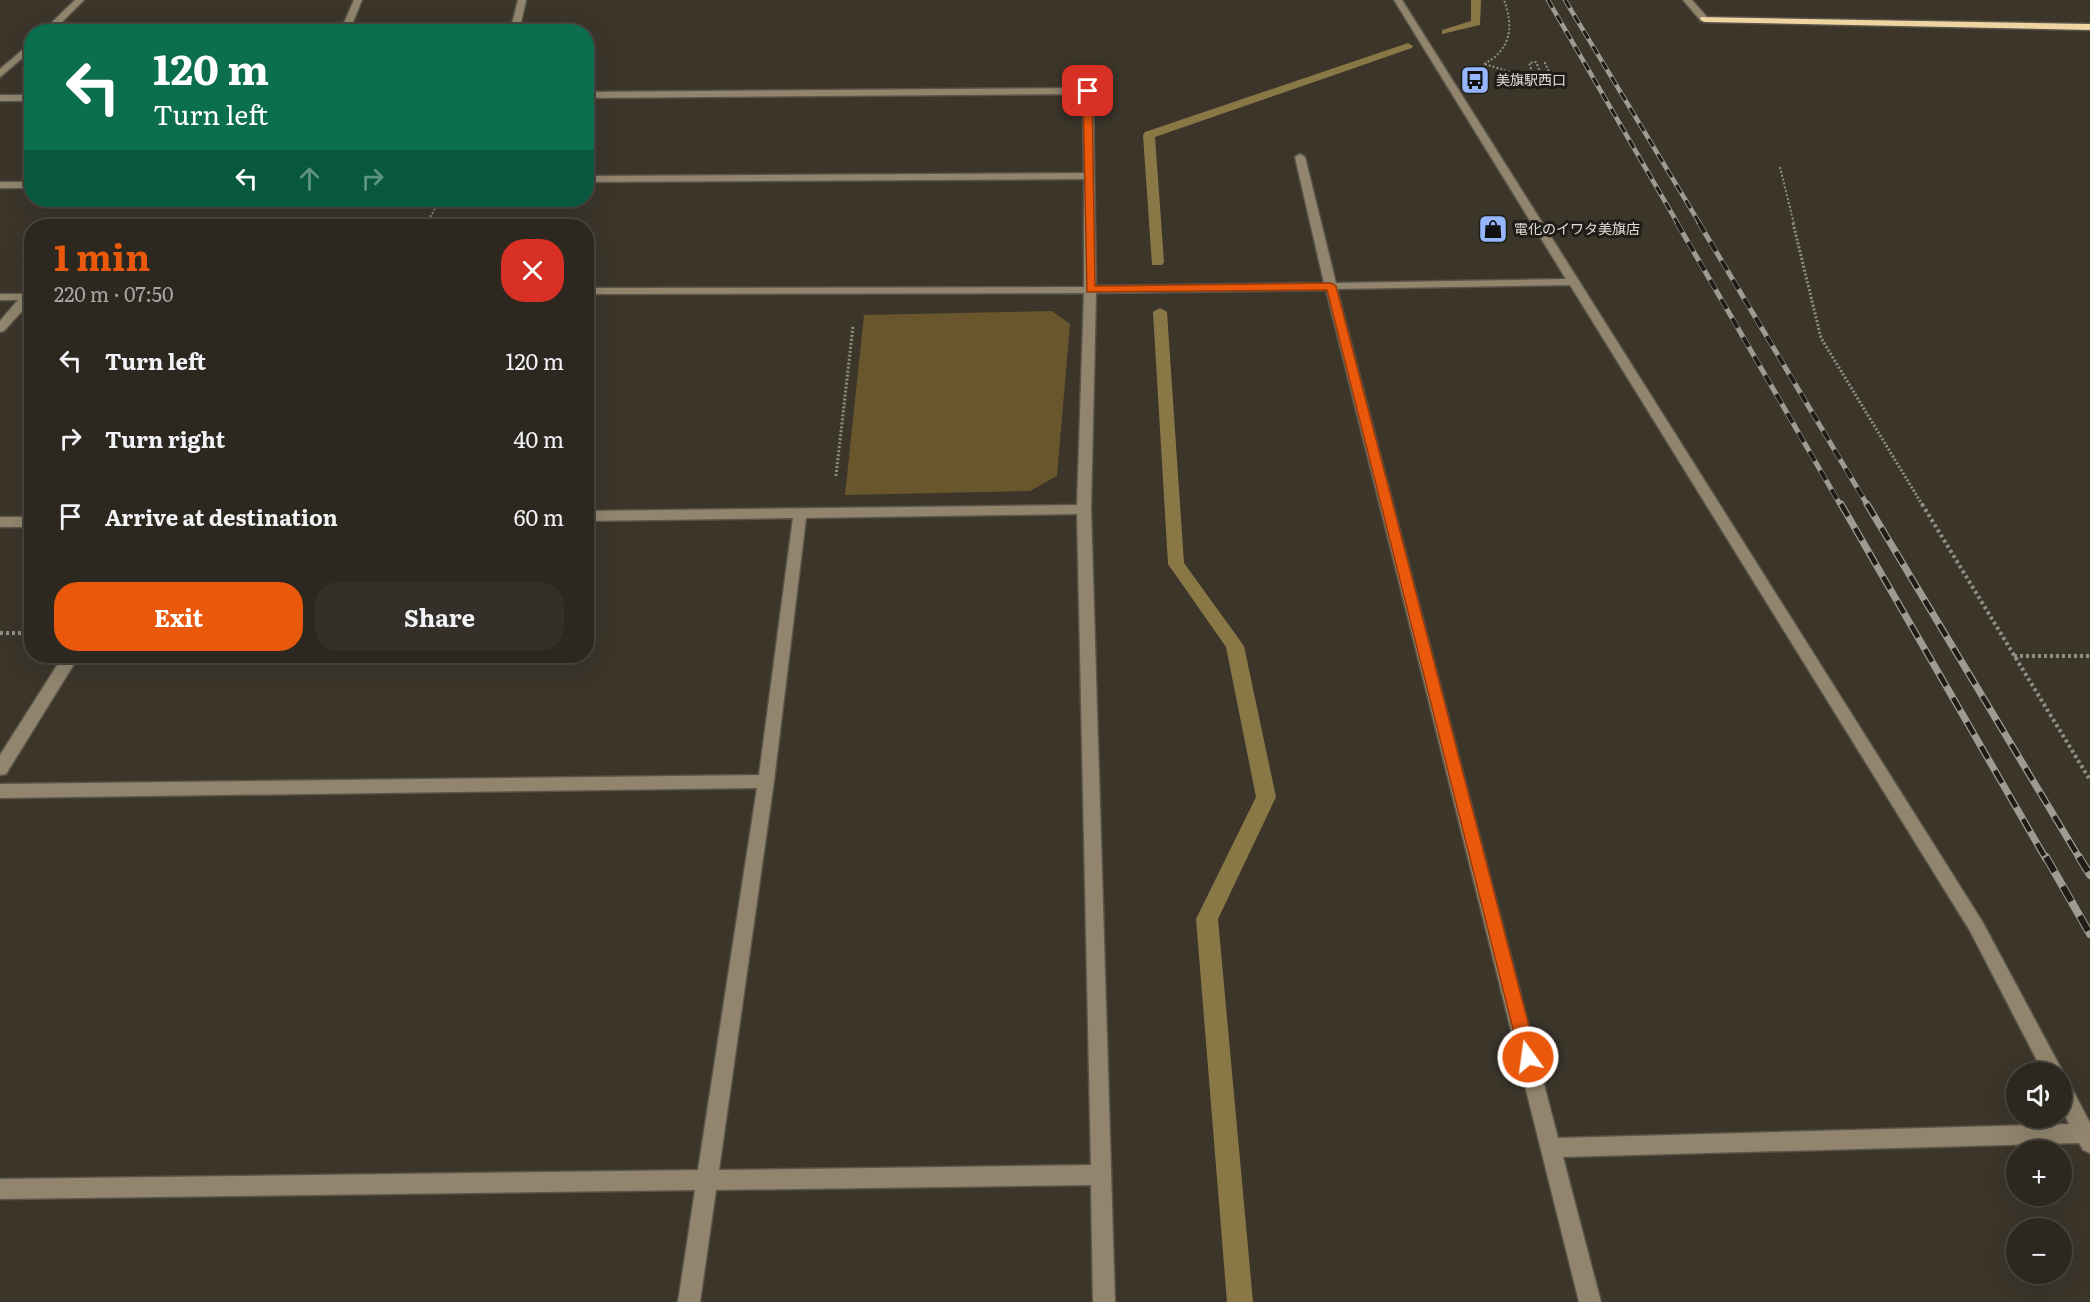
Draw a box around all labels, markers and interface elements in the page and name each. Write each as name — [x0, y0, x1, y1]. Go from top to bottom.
text: 120 m — [153, 36, 269, 98]
icon: left — [54, 48, 132, 126]
bus stop icon: 美旗駅西口 — [1459, 64, 1491, 96]
pin — [1062, 65, 1113, 116]
place label: 美旗駅西口 — [1496, 69, 1566, 89]
icon: arrive — [1071, 74, 1104, 107]
text: Turn left — [153, 93, 268, 133]
icon: left — [230, 162, 263, 195]
icon: ahead — [293, 162, 326, 195]
icon: right — [356, 162, 389, 195]
shop icon: 電化のイワタ美旗店 — [1477, 213, 1509, 245]
place label: 電化のイワタ美旗店 — [1514, 218, 1640, 238]
text: 1 min — [54, 229, 150, 282]
button: close — [501, 239, 564, 302]
text: 220 m · 07:50 — [54, 278, 174, 308]
icon: left — [54, 344, 87, 377]
text: Turn left — [105, 344, 206, 377]
text: 120 m — [505, 344, 564, 377]
icon: right — [54, 422, 87, 455]
text: Turn right — [105, 422, 225, 455]
text: 40 m — [513, 422, 564, 455]
icon: arrive — [54, 500, 87, 533]
text: Arrive at destination — [105, 500, 338, 533]
text: 60 m — [514, 500, 564, 533]
button: Exit — [54, 582, 303, 651]
button: Share — [315, 582, 564, 651]
position arrow — [1496, 1025, 1560, 1089]
map controls — [2006, 1062, 2072, 1284]
button: sound — [2006, 1062, 2072, 1128]
button: + — [2006, 1140, 2072, 1206]
button: − — [2006, 1218, 2072, 1284]

